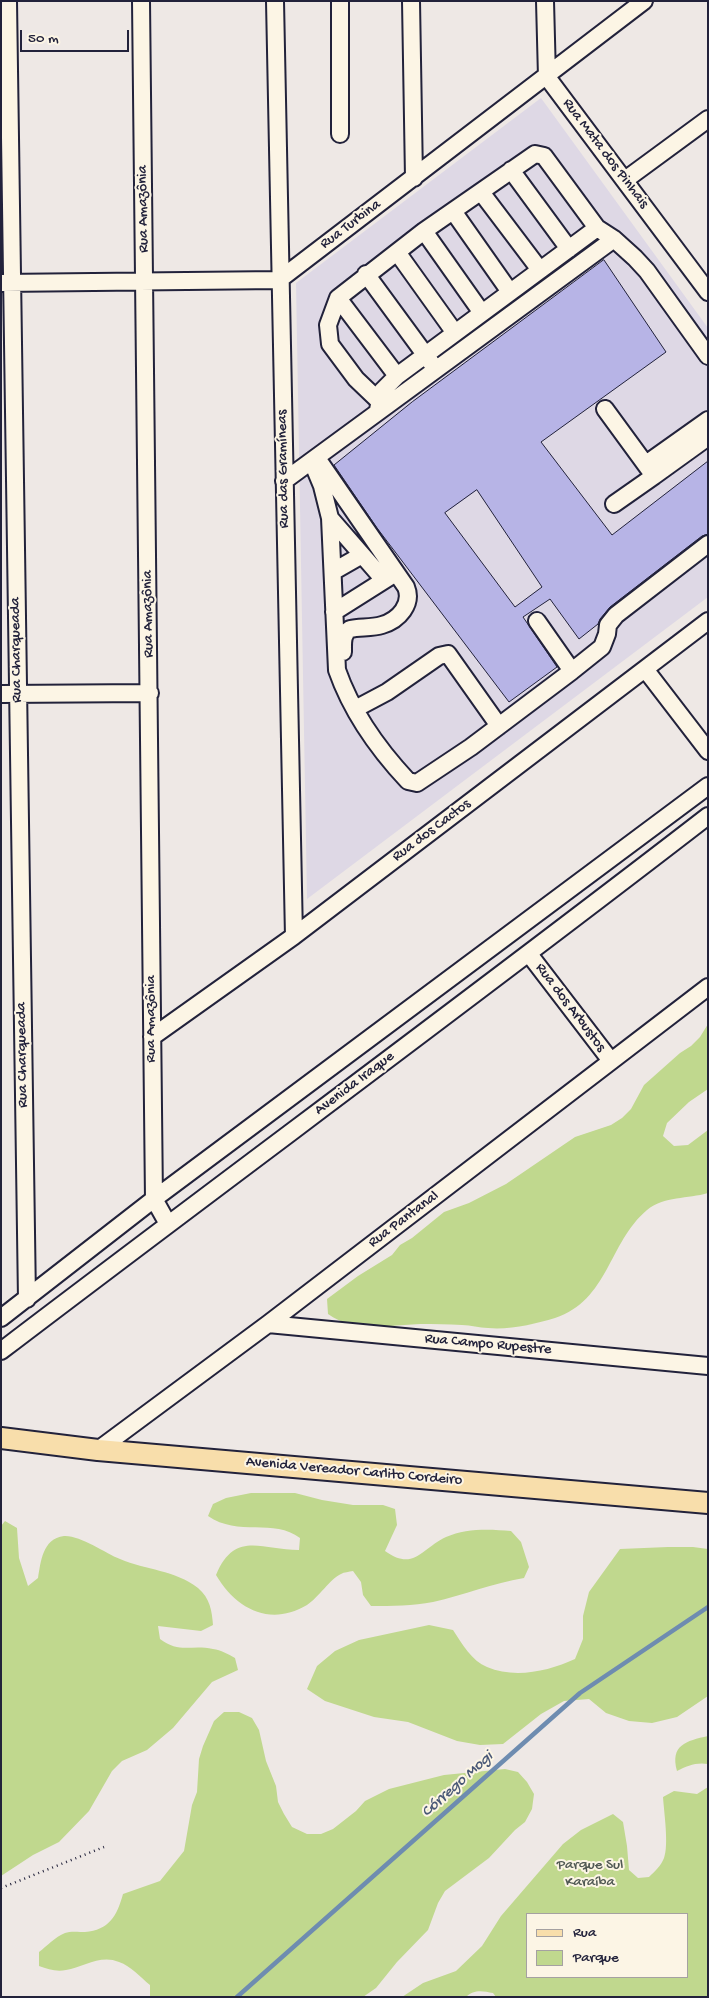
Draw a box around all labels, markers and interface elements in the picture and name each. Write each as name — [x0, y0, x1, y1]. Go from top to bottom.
scale bar — [22, 20, 131, 52]
text: 50 m — [28, 30, 59, 48]
street label: Rua Mata dos Pinhais — [558, 95, 652, 213]
street label: Rua Amazônia — [134, 165, 154, 253]
street label: Rua Turbina — [317, 196, 385, 254]
street label: Rua das Gramíneas — [274, 410, 294, 528]
street label: Rua Amazônia — [139, 570, 159, 658]
street label: Rua Charqueada — [7, 597, 27, 703]
street label: Rua dos Cactos — [389, 796, 475, 866]
street label: Rua dos Arbustos — [531, 960, 609, 1056]
street label: Rua Amazônia — [143, 975, 161, 1063]
street label: Rua Charqueada — [13, 1002, 33, 1108]
street label: Avenida Iraque — [312, 1048, 398, 1120]
street label: Rua Pantanal — [365, 1188, 443, 1252]
street label: Rua Campo Rupestre — [424, 1330, 552, 1360]
street label: Avenida Vereador Carlito Cordeiro — [245, 1454, 463, 1490]
water label: Córrego Mogi — [418, 1748, 498, 1822]
park label: Parque Sul Karaíba — [557, 1857, 623, 1892]
legend — [526, 1913, 689, 1978]
text: Rua — [573, 1924, 596, 1942]
text: Parque — [573, 1949, 619, 1967]

